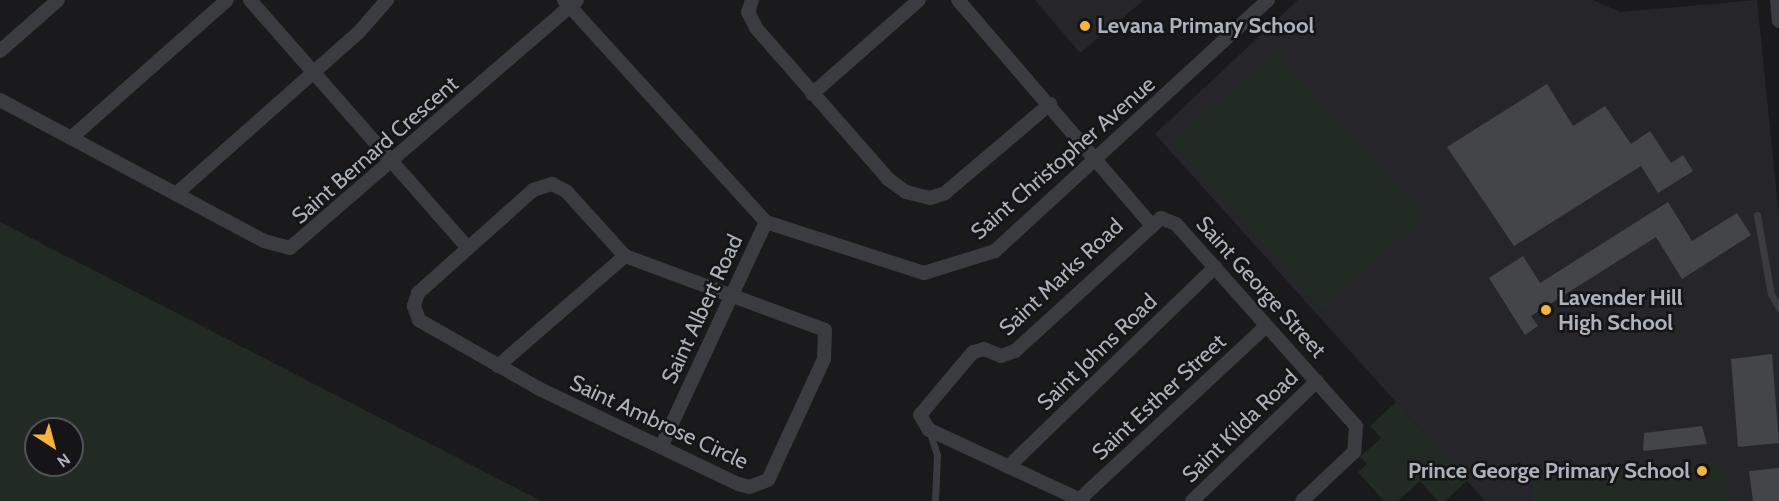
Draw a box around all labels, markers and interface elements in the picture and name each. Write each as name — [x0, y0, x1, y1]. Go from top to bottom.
place label: Levana Primary School — [1097, 13, 1314, 39]
marker: Levana Primary School — [1078, 19, 1092, 33]
street label: Saint Bernard Crescent — [286, 71, 464, 229]
street label: Saint Christopher Avenue — [966, 71, 1160, 245]
street label: Saint George Street — [1191, 211, 1331, 363]
street label: Saint Marks Road — [994, 213, 1128, 341]
street label: Saint Albert Road — [656, 230, 748, 388]
place label: Lavender Hill High School — [1558, 284, 1683, 336]
street label: Saint Johns Road — [1032, 288, 1162, 416]
marker: Lavender Hill High School — [1539, 303, 1553, 317]
street label: Saint Esther Street — [1087, 328, 1231, 466]
street label: Saint Kilda Road — [1177, 364, 1303, 488]
street label: Saint Ambrose Circle — [566, 369, 752, 475]
north arrow — [24, 417, 84, 477]
text: N — [54, 449, 74, 471]
place label: Prince George Primary School — [1408, 458, 1690, 484]
marker: Prince George Primary School — [1695, 464, 1709, 478]

